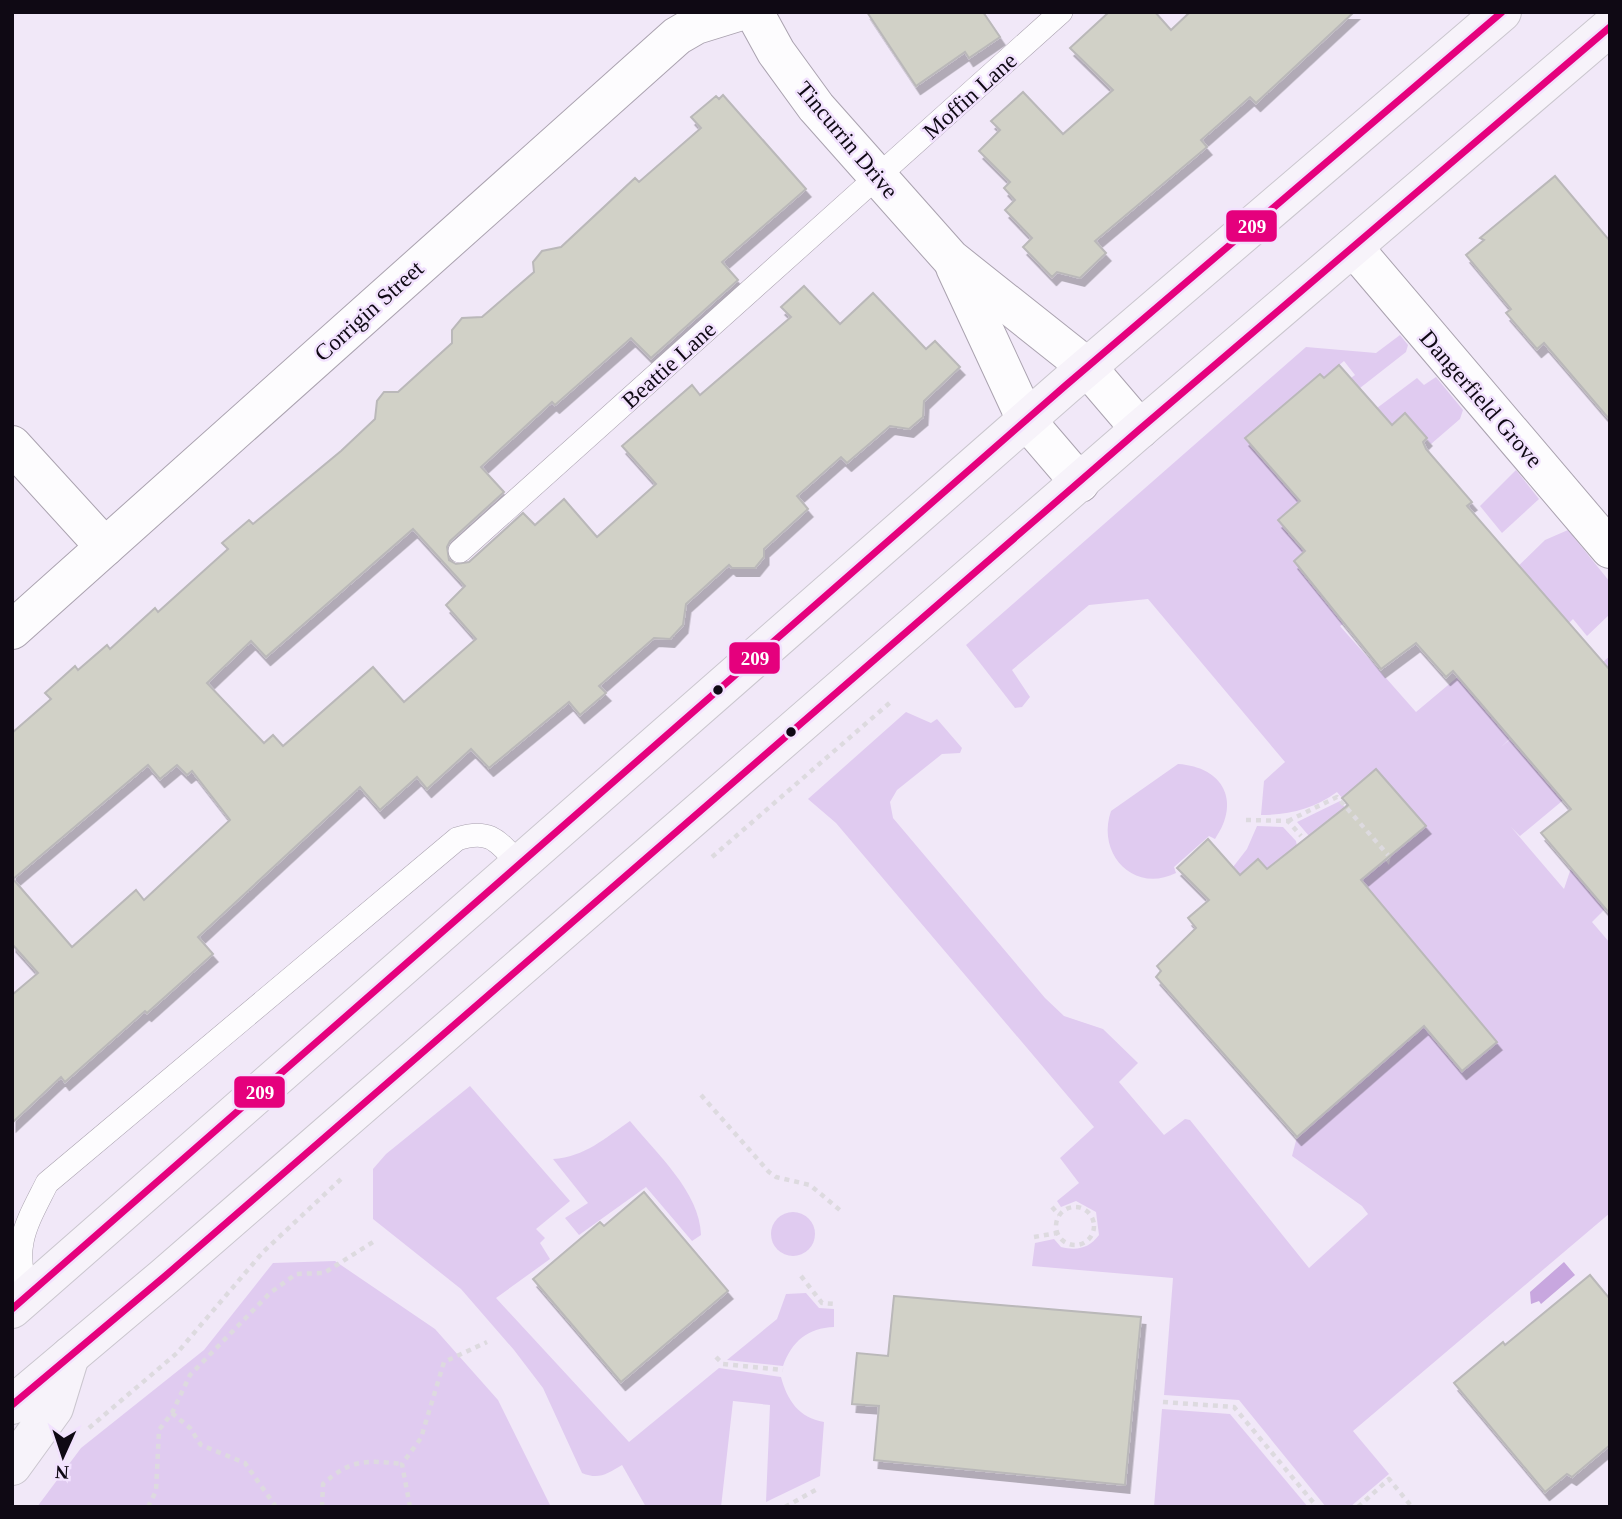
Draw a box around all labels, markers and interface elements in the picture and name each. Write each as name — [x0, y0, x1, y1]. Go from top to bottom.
street label: Moffin Lane — [918, 48, 1022, 144]
street label: Tincurrin Drive — [791, 77, 903, 203]
line badge: 209 — [1225, 209, 1278, 243]
text: 209 — [1238, 216, 1266, 237]
street label: Corrigin Street — [310, 255, 429, 366]
street label: Beattie Lane — [617, 317, 721, 413]
street label: Dangerfield Grove — [1415, 325, 1547, 473]
line badge: 209 — [728, 641, 781, 675]
text: 209 — [741, 648, 769, 669]
unlabelled marker — [711, 683, 725, 697]
unlabelled marker — [784, 725, 798, 739]
line badge: 209 — [233, 1075, 286, 1109]
text: 209 — [246, 1082, 274, 1103]
north arrow — [28, 1421, 98, 1491]
text: N — [54, 1462, 70, 1483]

